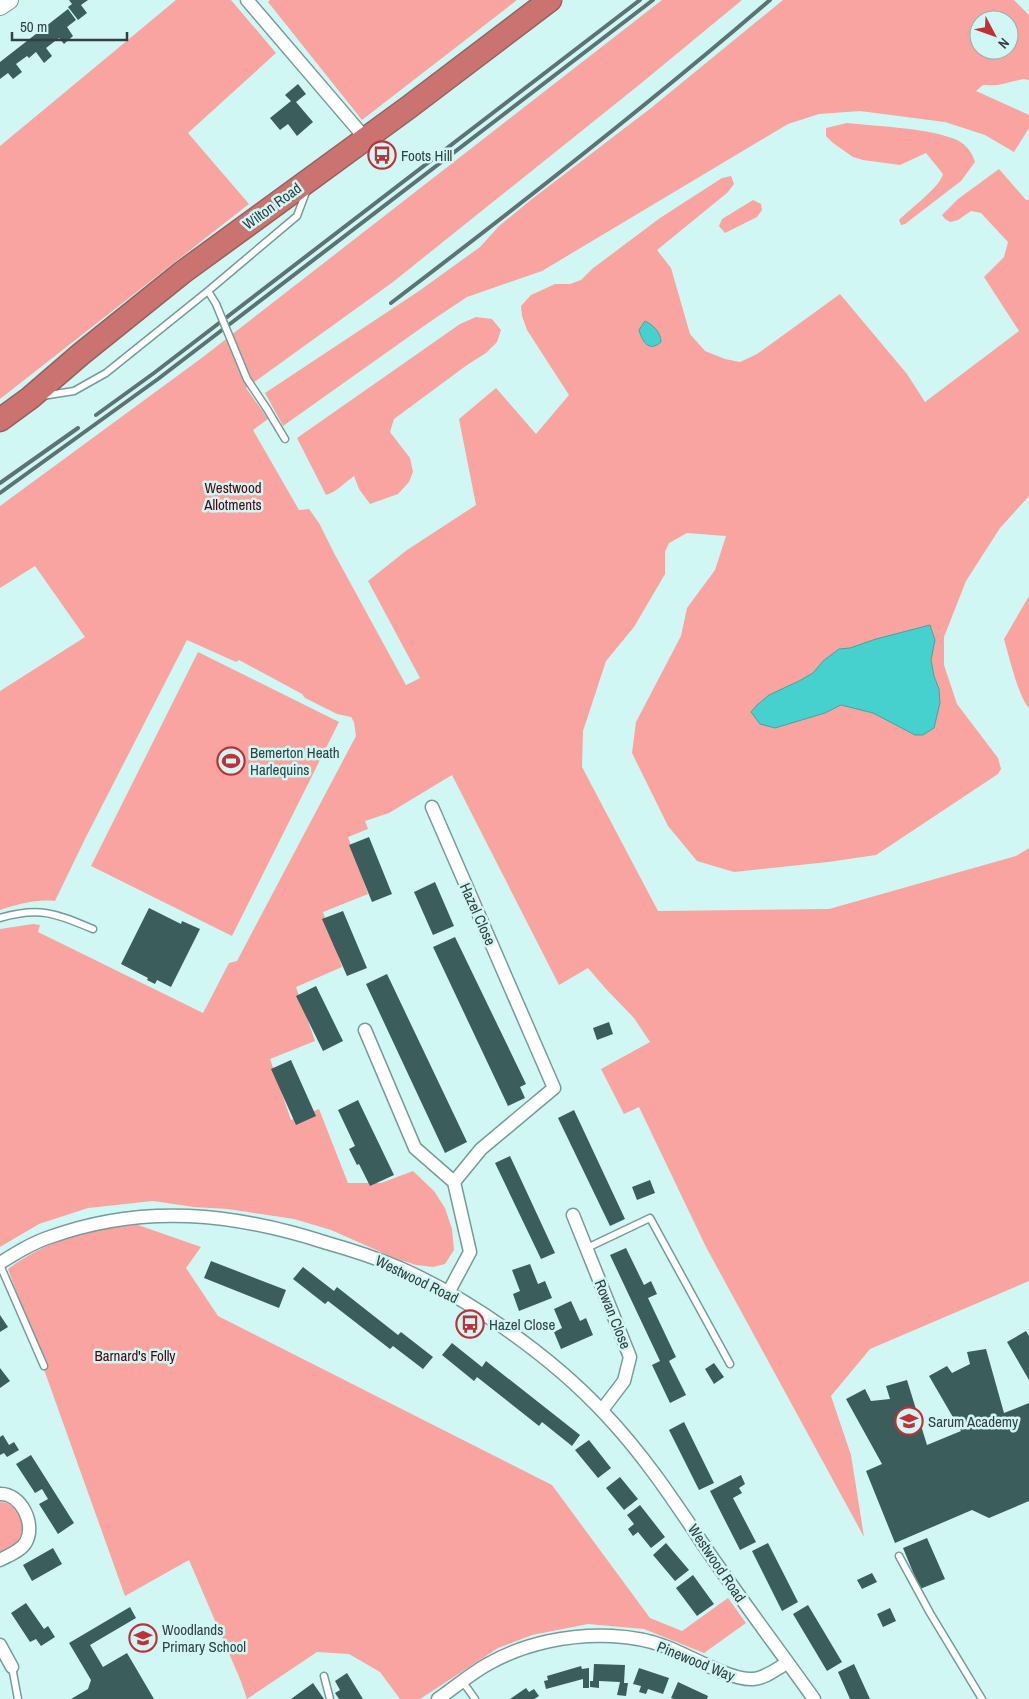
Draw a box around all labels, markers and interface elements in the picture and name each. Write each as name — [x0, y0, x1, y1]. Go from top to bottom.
scale bar — [12, 10, 128, 42]
north arrow — [969, 10, 1019, 60]
text: 50 m — [20, 16, 47, 37]
text: N — [994, 34, 1013, 53]
bus stop icon: Foots Hill — [367, 140, 397, 170]
place label: Foots Hill — [401, 145, 452, 166]
street label: Wilton Road — [238, 178, 306, 234]
park label: Westwood Allotments — [203, 477, 262, 515]
place label: Bemerton Heath Harlequins — [250, 742, 340, 780]
sports icon: Bemerton Heath Harlequins — [216, 746, 246, 776]
street label: Hazel Close — [455, 879, 501, 949]
street label: Westwood Road — [372, 1250, 462, 1308]
street label: Rowan Close — [590, 1276, 636, 1352]
bus stop icon: Hazel Close — [455, 1309, 485, 1339]
place label: Hazel Close — [489, 1314, 555, 1335]
park label: Barnard's Folly — [94, 1345, 176, 1366]
school or university icon: Sarum Academy — [894, 1406, 924, 1436]
place label: Sarum Academy — [928, 1411, 1019, 1432]
street label: Westwood Road — [683, 1520, 751, 1606]
place label: Woodlands Primary School — [162, 1619, 246, 1657]
school or university icon: Woodlands Primary School — [128, 1623, 158, 1653]
street label: Pinewood Way — [654, 1636, 739, 1686]

